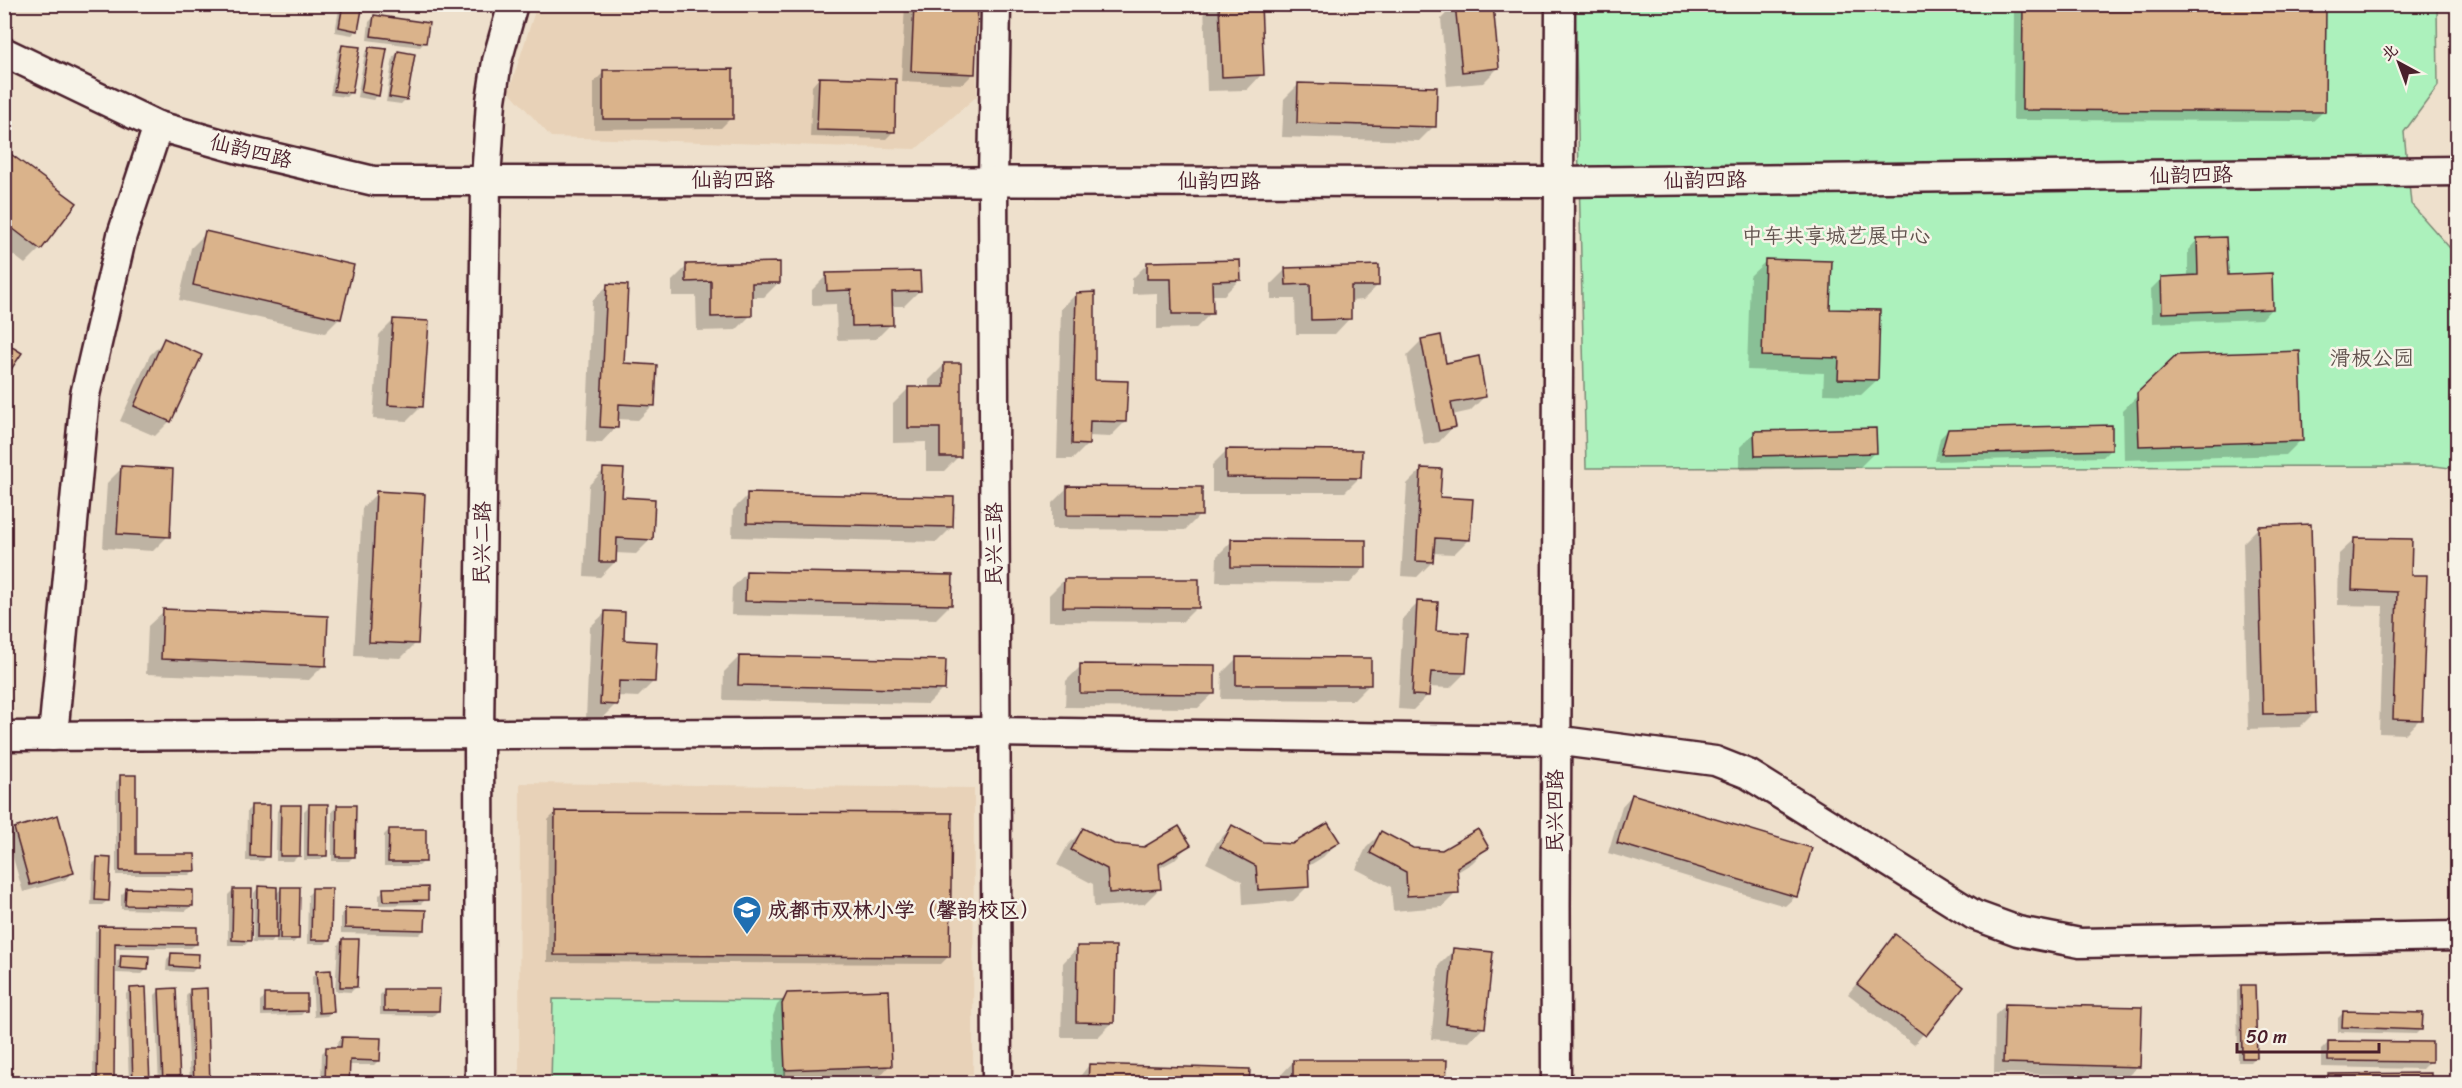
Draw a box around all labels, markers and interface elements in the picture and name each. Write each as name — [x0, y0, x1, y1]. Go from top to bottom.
north arrow — [2369, 33, 2429, 93]
text: 北 — [2374, 36, 2405, 68]
street label: 仙韵四路 — [206, 122, 296, 180]
street label: 仙韵四路 — [2149, 155, 2233, 195]
street label: 仙韵四路 — [1663, 160, 1747, 200]
street label: 仙韵四路 — [691, 161, 775, 199]
street label: 仙韵四路 — [1177, 162, 1261, 200]
park label: 中车共享城艺展中心 — [1742, 217, 1931, 255]
park label: 滑板公园 — [2330, 339, 2414, 377]
street label: 民兴二路 — [462, 501, 502, 585]
street label: 民兴三路 — [975, 502, 1013, 586]
street label: 民兴四路 — [1536, 769, 1574, 853]
place label: 成都市双林小学（馨韵校区） — [768, 891, 1041, 929]
school or university icon: 成都市双林小学（馨韵校区） — [731, 894, 763, 936]
scale bar — [2237, 1016, 2380, 1054]
text: 50 m — [2246, 1021, 2287, 1053]

